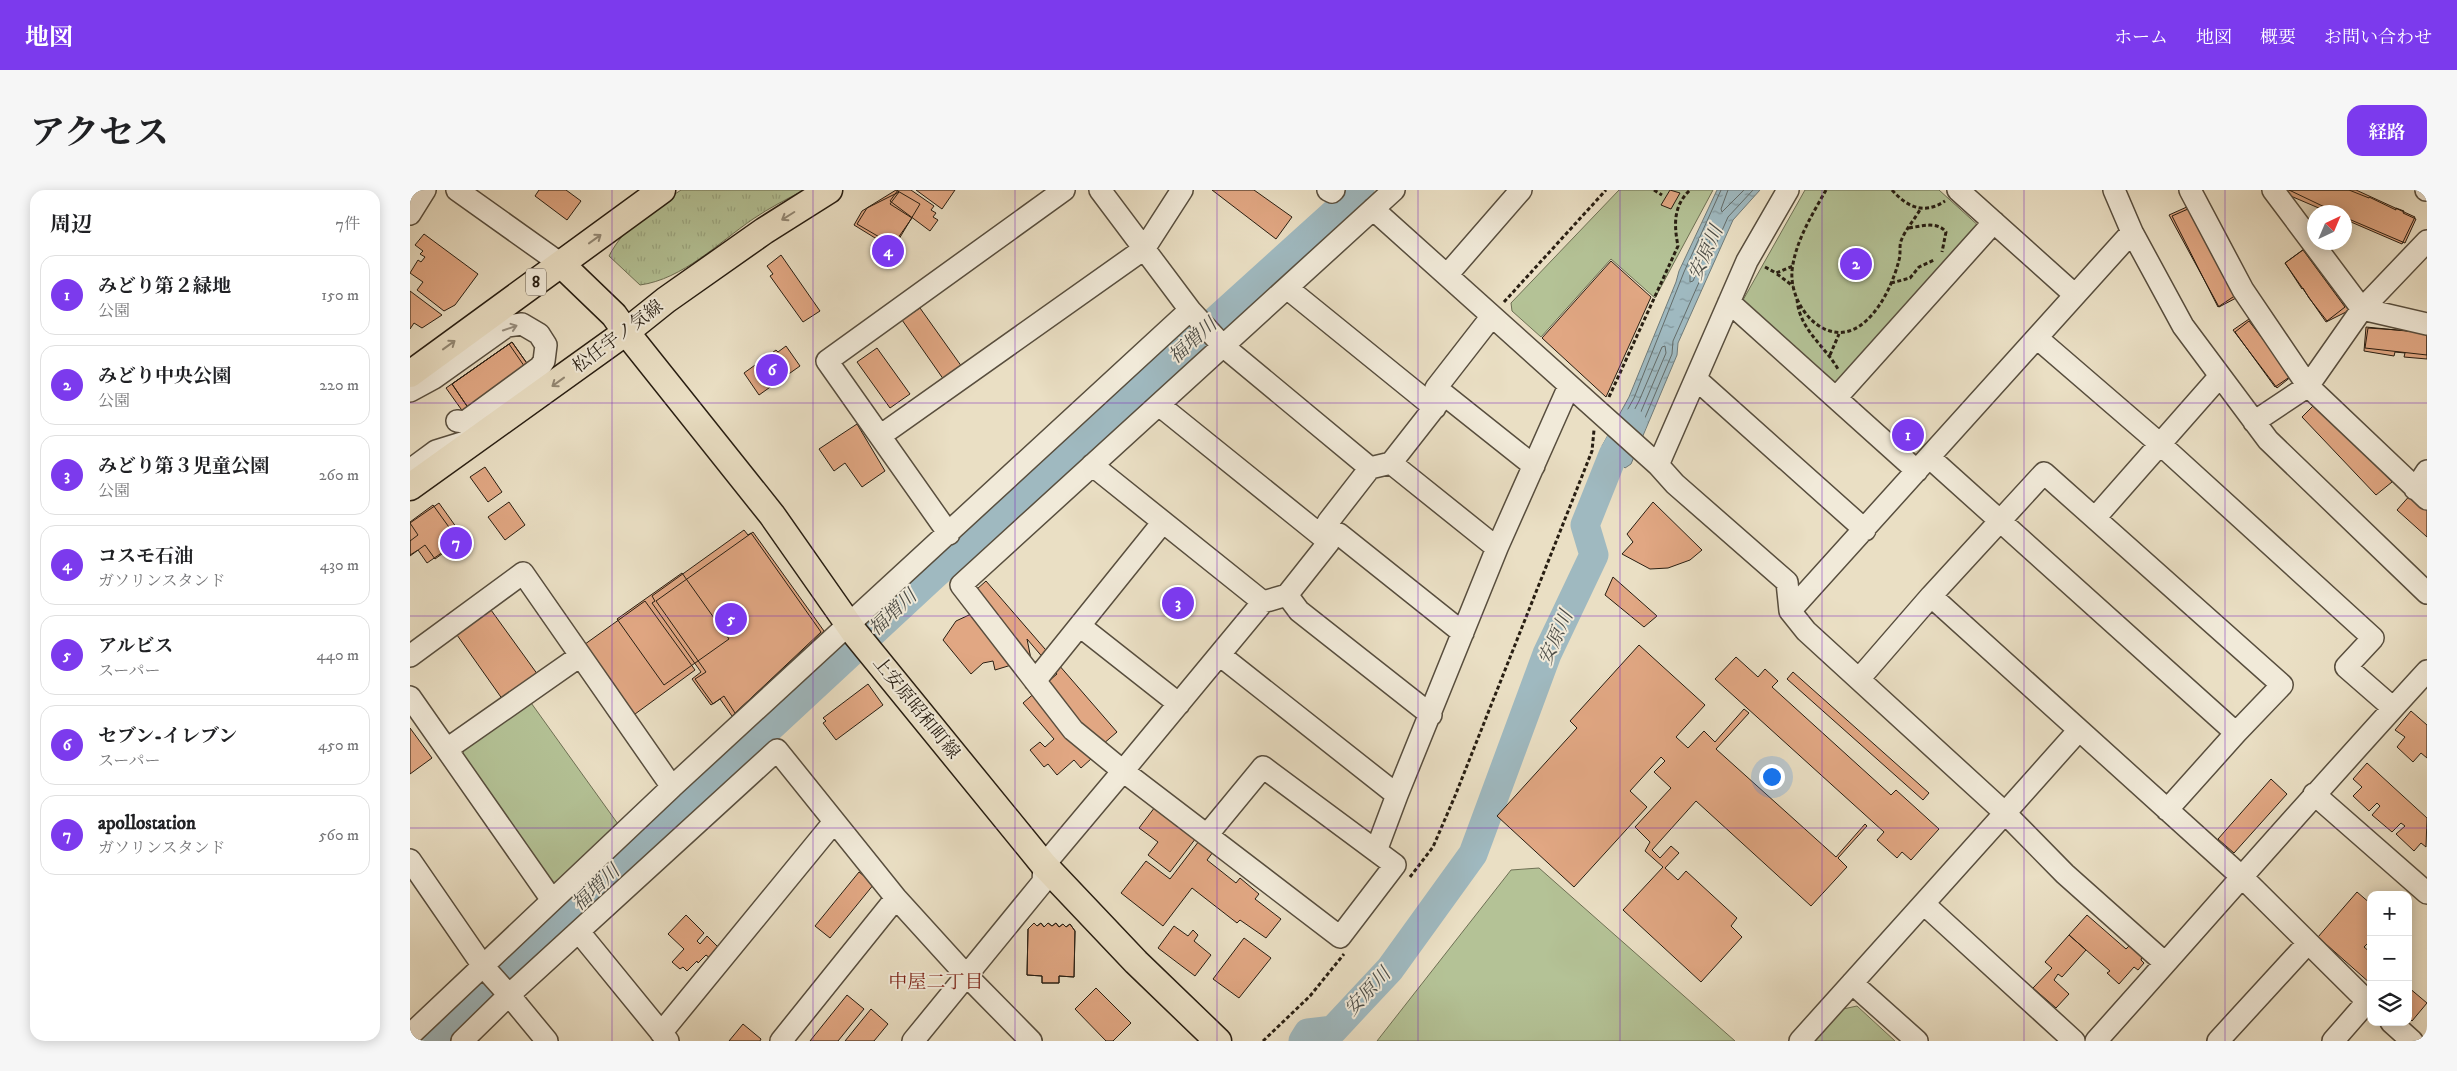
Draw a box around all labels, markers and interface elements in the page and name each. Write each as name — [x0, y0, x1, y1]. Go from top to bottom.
text: 地図 — [25, 23, 73, 53]
text: ホーム — [2114, 27, 2168, 49]
text: 地図 — [2196, 27, 2232, 49]
text: 概要 — [2260, 27, 2296, 49]
text: お問い合わせ — [2324, 27, 2432, 49]
button: 経路 — [2347, 105, 2427, 156]
text: アクセス — [30, 112, 169, 156]
north arrow — [2307, 205, 2352, 250]
text: 周辺 — [50, 212, 92, 238]
one-way arrow — [781, 212, 795, 222]
text: 7件 — [336, 214, 360, 234]
water label: 安原川 — [1684, 220, 1729, 284]
pin: 4 — [872, 232, 904, 270]
one-way arrow — [588, 234, 602, 244]
pin: 2 — [1840, 245, 1872, 283]
road number: 8 — [526, 268, 546, 295]
text: みどり第２緑地 — [98, 275, 231, 298]
text: 1 — [64, 285, 70, 305]
text: 150 m — [321, 285, 359, 305]
street label: 松任宇ノ気線 — [568, 296, 668, 378]
text: 公園 — [98, 301, 130, 321]
water label: 福増川 — [1164, 312, 1223, 369]
one-way arrow — [502, 322, 518, 332]
one-way arrow — [442, 340, 456, 350]
pin: 6 — [756, 351, 788, 389]
text: みどり中央公園 — [98, 365, 231, 388]
text: 2 — [63, 375, 71, 395]
text: 220 m — [319, 375, 359, 395]
one-way arrow — [551, 377, 565, 387]
text: 公園 — [98, 391, 130, 411]
pin: 1 — [1892, 416, 1924, 454]
text: みどり第３児童公園 — [98, 455, 269, 478]
text: 3 — [64, 465, 70, 485]
text: 260 m — [319, 465, 359, 485]
text: 公園 — [98, 481, 130, 501]
pin: 7 — [440, 524, 472, 562]
text: コスモ石油 — [98, 545, 193, 568]
text: 4 — [62, 555, 72, 575]
text: 430 m — [320, 555, 359, 575]
text: ガソリンスタンド — [98, 571, 226, 591]
water label: 福増川 — [864, 584, 923, 641]
pin: 3 — [1162, 584, 1194, 622]
pin: 5 — [715, 600, 747, 638]
water label: 安原川 — [1534, 605, 1579, 669]
text: アルビス — [98, 635, 173, 658]
text: 5 — [63, 645, 71, 665]
text: 440 m — [317, 645, 359, 665]
street label: 上安原昭和町線 — [868, 652, 964, 764]
text: スーパー — [98, 661, 160, 681]
text: セブン-イレブン — [98, 725, 237, 748]
text: 6 — [63, 735, 71, 755]
text: 450 m — [318, 735, 359, 755]
text: スーパー — [98, 751, 160, 771]
your location — [1759, 764, 1785, 790]
text: apollostation — [98, 812, 196, 835]
text: 7 — [63, 825, 71, 845]
text: 560 m — [319, 825, 359, 845]
text: ガソリンスタンド — [98, 838, 226, 858]
water label: 福増川 — [567, 859, 626, 916]
map controls — [2367, 891, 2412, 1026]
button: + — [2367, 891, 2412, 936]
button: − — [2367, 936, 2412, 981]
water label: 安原川 — [1340, 962, 1397, 1021]
district label: 中屋二丁目 — [888, 971, 984, 994]
button: layers — [2367, 981, 2412, 1026]

